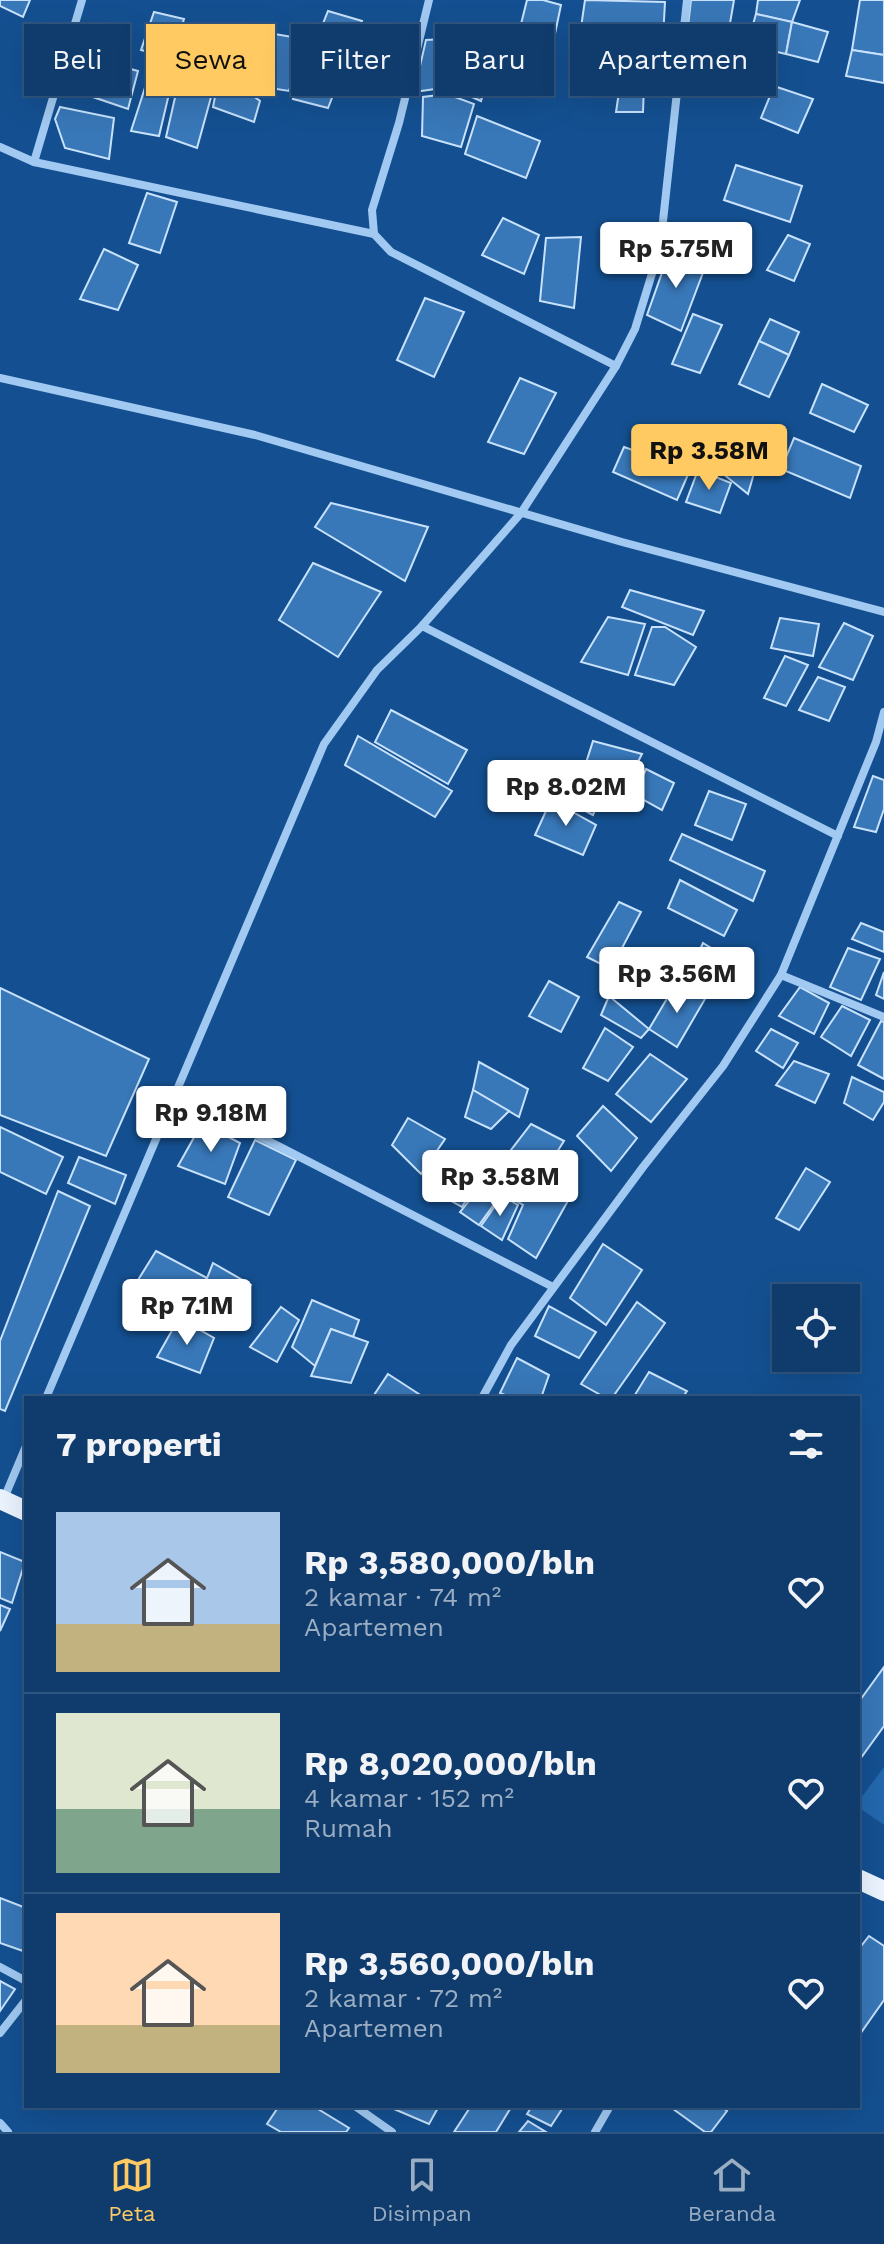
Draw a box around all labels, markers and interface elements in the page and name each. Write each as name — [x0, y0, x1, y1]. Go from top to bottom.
chip: Beli — [24, 24, 130, 96]
chip: Sewa — [146, 24, 275, 96]
chip: Filter — [291, 24, 419, 96]
chip: Baru — [435, 24, 554, 96]
chip: Apartemen — [570, 24, 776, 96]
pin: Rp 5.75M — [593, 222, 759, 290]
text: Rp 5.75M — [618, 233, 734, 263]
pin: Rp 3.58M — [626, 424, 792, 492]
text: Rp 3.58M — [649, 435, 769, 465]
pin: Rp 8.02M — [483, 760, 649, 828]
text: Rp 8.02M — [505, 771, 627, 801]
pin: Rp 3.56M — [594, 947, 760, 1015]
text: Rp 3.56M — [617, 958, 737, 988]
pin: Rp 9.18M — [128, 1086, 294, 1154]
text: Rp 9.18M — [154, 1097, 268, 1127]
pin: Rp 3.58M — [417, 1150, 583, 1218]
text: Rp 3.58M — [440, 1161, 560, 1191]
pin: Rp 7.1M — [113, 1279, 261, 1347]
map controls — [772, 1284, 860, 1372]
button: locate — [772, 1284, 860, 1372]
text: Rp 7.1M — [140, 1290, 234, 1320]
icon: filters — [784, 1422, 828, 1466]
text: 7 properti — [56, 1424, 222, 1464]
text: Rp 3,580,000/bln — [304, 1542, 595, 1582]
icon: home — [120, 1544, 216, 1640]
icon: heart — [784, 1570, 828, 1614]
text: 2 kamar · 74 m² — [304, 1582, 501, 1612]
text: Apartemen — [304, 1612, 444, 1642]
text: Rp 8,020,000/bln — [304, 1743, 597, 1783]
icon: home — [120, 1745, 216, 1841]
icon: heart — [784, 1771, 828, 1815]
text: 4 kamar · 152 m² — [304, 1783, 514, 1813]
text: Rumah — [304, 1813, 393, 1843]
text: Rp 3,560,000/bln — [304, 1943, 595, 1983]
icon: home — [120, 1945, 216, 2041]
icon: heart — [784, 1971, 828, 2015]
text: 2 kamar · 72 m² — [304, 1983, 502, 2013]
text: Apartemen — [304, 2013, 444, 2043]
tab: Peta — [108, 2153, 155, 2226]
tab: Disimpan — [372, 2153, 472, 2226]
tab: Beranda — [688, 2153, 776, 2226]

